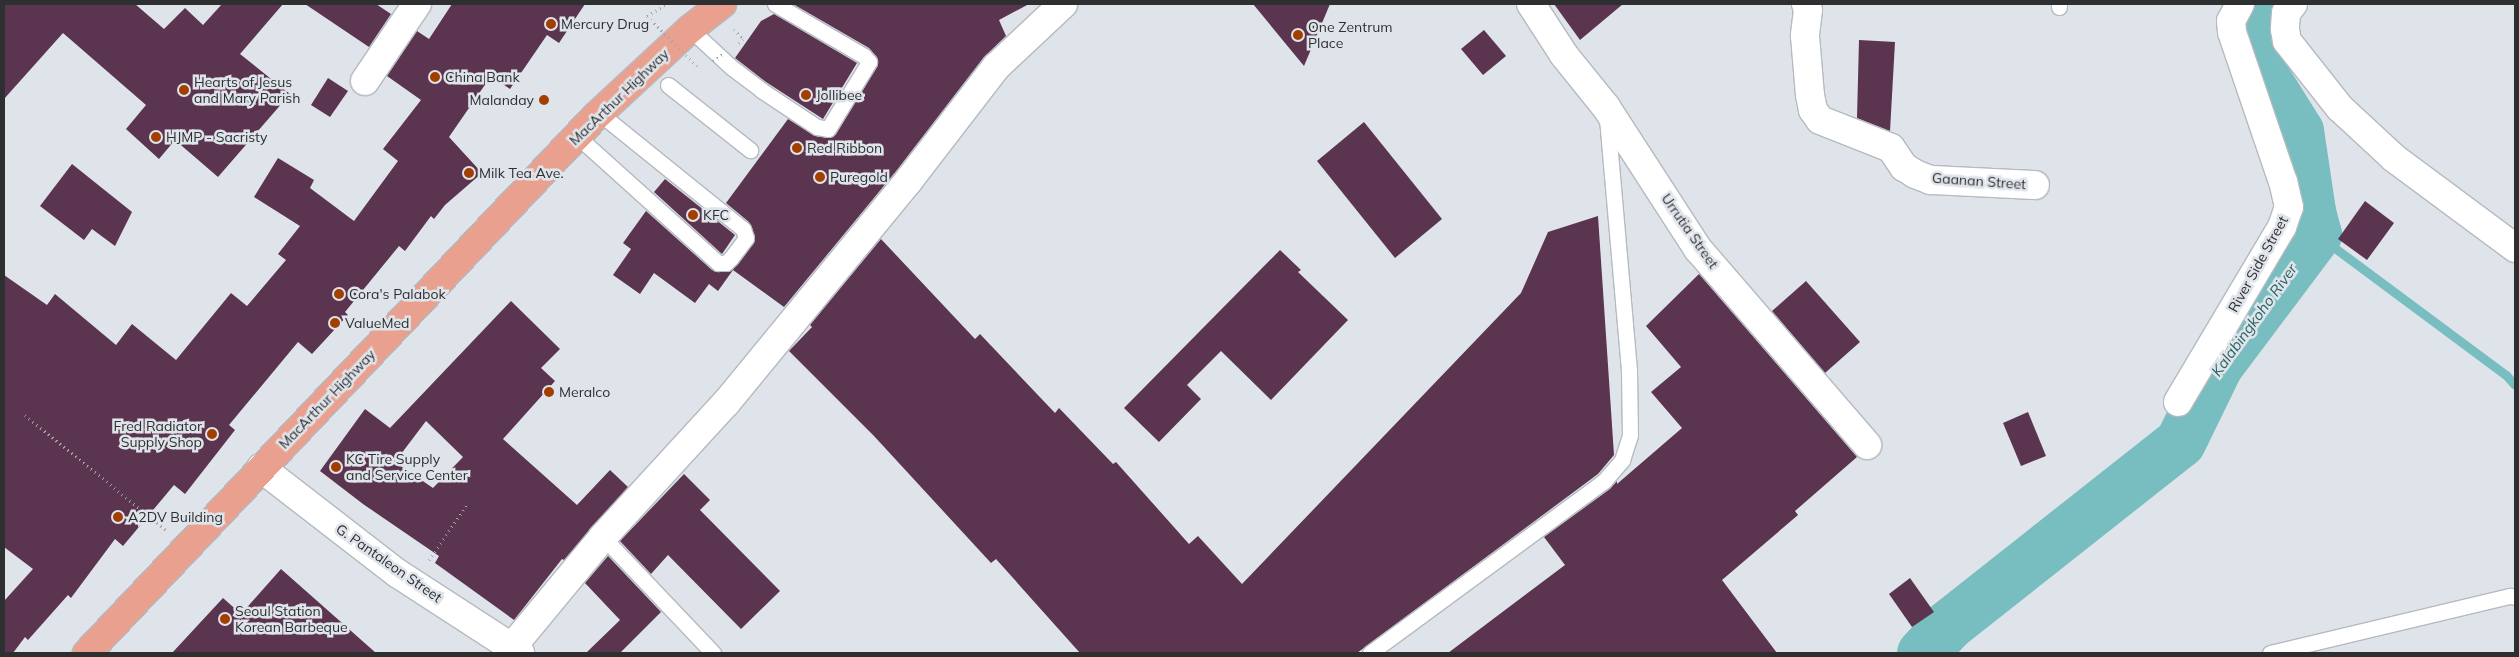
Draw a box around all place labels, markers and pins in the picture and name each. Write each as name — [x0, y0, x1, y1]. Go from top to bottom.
place label: Mercury Drug — [561, 16, 649, 32]
marker: Mercury Drug — [545, 18, 557, 30]
place label: One Zentrum Place — [1308, 19, 1393, 52]
marker: One Zentrum Place — [1292, 29, 1304, 41]
place label: China Bank — [445, 69, 520, 85]
marker: China Bank — [429, 71, 441, 83]
place label: Hearts of Jesus and Mary Parish — [194, 74, 300, 106]
marker: Hearts of Jesus and Mary Parish — [178, 84, 190, 96]
place label: Jollibee — [816, 87, 862, 103]
marker: Jollibee — [800, 89, 812, 101]
place label: Malanday — [469, 92, 534, 108]
marker: Malanday — [538, 94, 550, 106]
place label: HJMP - Sacristy — [166, 129, 268, 145]
marker: HJMP - Sacristy — [150, 131, 162, 143]
place label: Red Ribbon — [807, 140, 882, 156]
marker: Red Ribbon — [791, 142, 803, 154]
place label: Milk Tea Ave. — [479, 165, 564, 181]
marker: Milk Tea Ave. — [463, 167, 475, 179]
place label: Puregold — [830, 169, 888, 185]
marker: Puregold — [814, 171, 826, 183]
place label: KFC — [703, 207, 729, 223]
marker: KFC — [687, 209, 699, 221]
place label: Cora's Palabok — [349, 286, 446, 302]
marker: Cora's Palabok — [333, 288, 345, 300]
place label: ValueMed — [345, 315, 409, 331]
marker: ValueMed — [329, 317, 341, 329]
place label: Meralco — [559, 384, 610, 400]
marker: Meralco — [543, 386, 555, 398]
place label: Fred Radiator Supply Shop — [114, 418, 202, 451]
marker: Fred Radiator Supply Shop — [206, 428, 218, 440]
place label: KC Tire Supply and Service Center — [346, 451, 468, 484]
marker: KC Tire Supply and Service Center — [330, 461, 342, 473]
place label: A2DV Building — [128, 509, 223, 525]
marker: A2DV Building — [112, 511, 124, 523]
place label: Seoul Station Korean Barbeque — [235, 603, 348, 636]
marker: Seoul Station Korean Barbeque — [219, 613, 231, 625]

